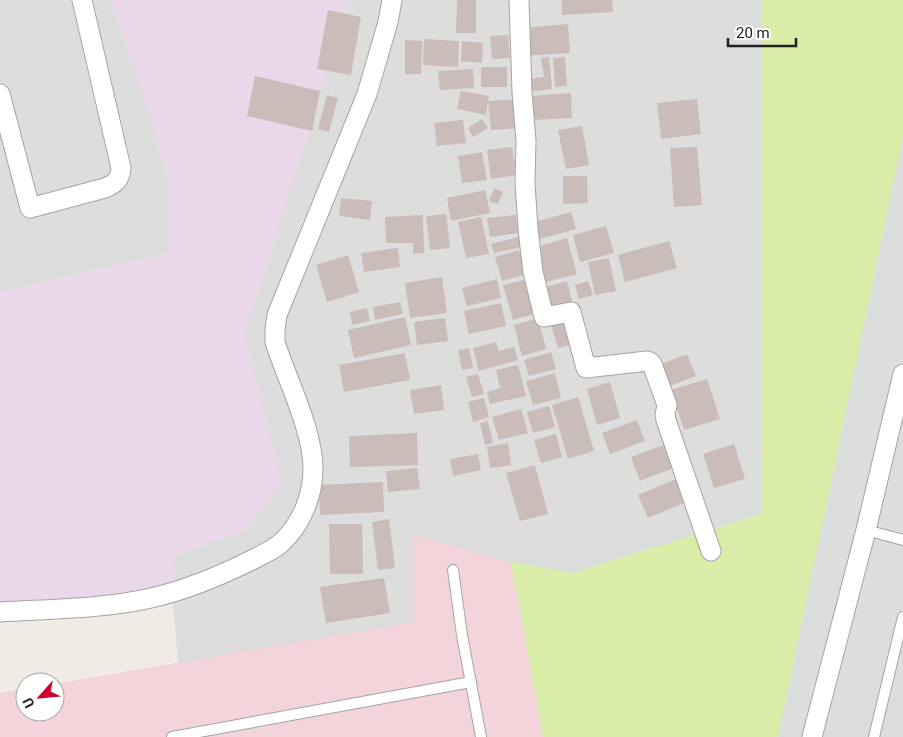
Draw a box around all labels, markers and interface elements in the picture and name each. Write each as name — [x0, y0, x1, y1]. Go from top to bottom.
scale bar — [728, 15, 796, 47]
text: 20 m — [736, 24, 770, 42]
north arrow — [15, 672, 65, 722]
text: U — [19, 695, 38, 711]

